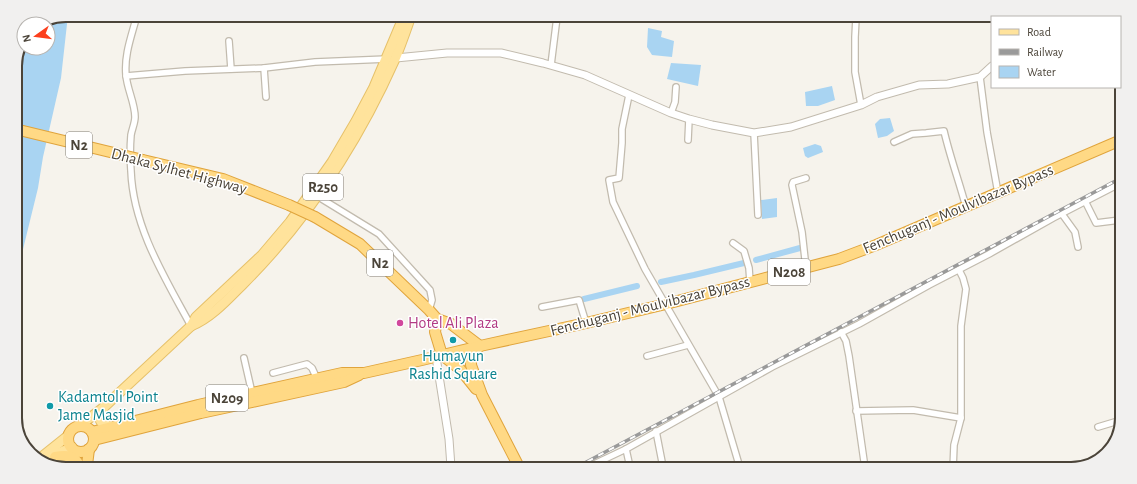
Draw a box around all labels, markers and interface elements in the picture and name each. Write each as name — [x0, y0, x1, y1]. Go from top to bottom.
north arrow — [16, 16, 56, 56]
legend — [991, 16, 1121, 88]
text: Road — [1027, 26, 1051, 38]
text: N — [21, 33, 33, 43]
text: Railway — [1027, 46, 1063, 59]
text: Water — [1027, 66, 1056, 78]
road number: N2 — [66, 132, 92, 158]
street label: Dhaka Sylhet Highway — [109, 145, 249, 198]
street label: Fenchuganj - Moulvibazar Bypass — [860, 162, 1056, 257]
road number: R250 — [303, 174, 343, 200]
road number: N2 — [367, 250, 393, 276]
road number: N208 — [768, 259, 810, 285]
street label: Fenchuganj - Moulvibazar Bypass — [549, 273, 752, 340]
place label: Hotel Ali Plaza — [408, 315, 499, 331]
marker: Hotel Ali Plaza — [395, 318, 405, 328]
marker: Humayun Rashid Square — [448, 335, 458, 345]
place label: Humayun Rashid Square — [409, 348, 497, 382]
road number: N209 — [206, 385, 248, 411]
place label: Kadamtoli Point Jame Masjid — [58, 389, 158, 424]
marker: Kadamtoli Point Jame Masjid — [45, 401, 55, 411]

